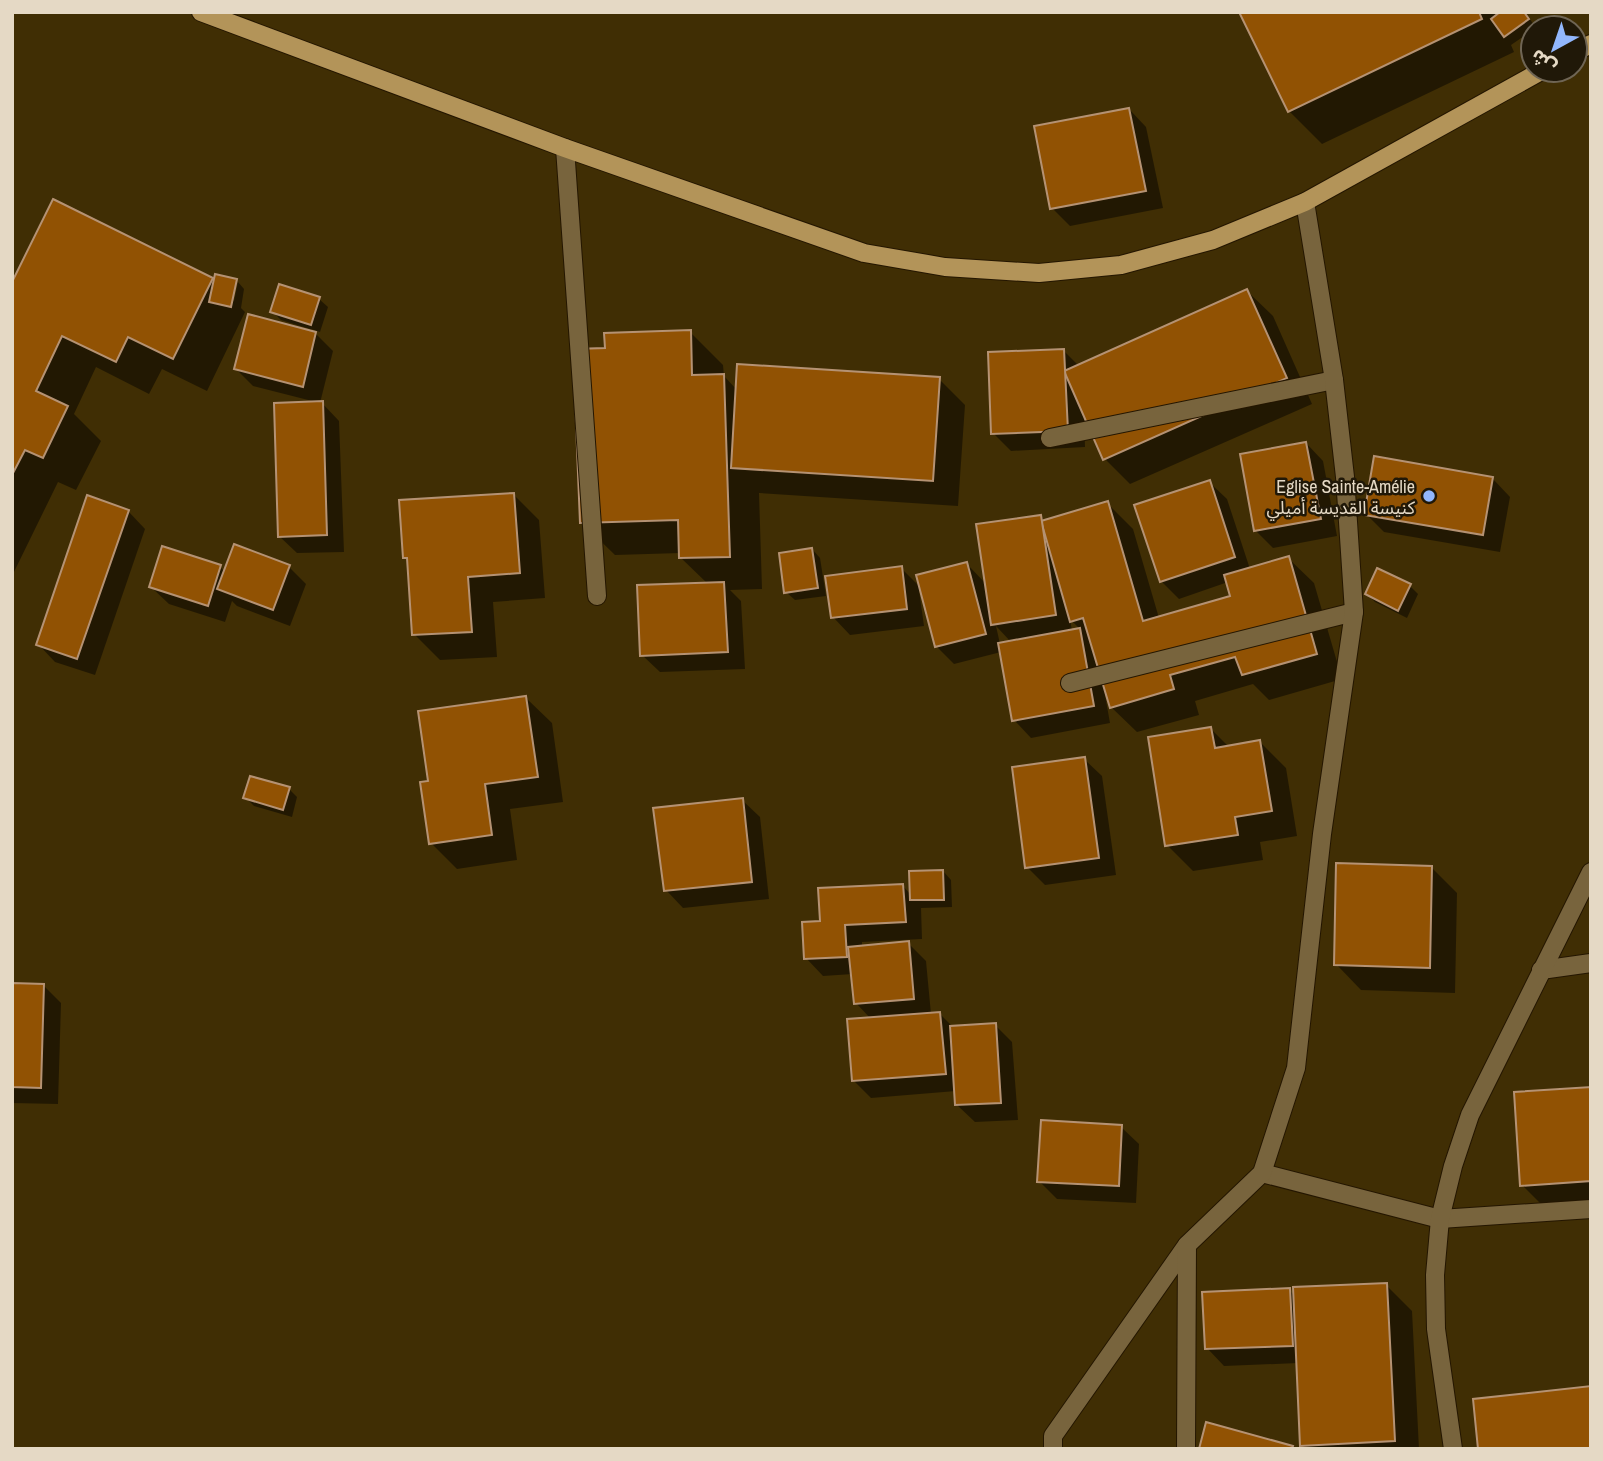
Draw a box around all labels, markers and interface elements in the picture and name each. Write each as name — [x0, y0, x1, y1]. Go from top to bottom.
north arrow — [1519, 14, 1589, 84]
text: ش — [1525, 44, 1561, 80]
place label: Eglise Sainte-Amélie كنيسة القديسة أميلي — [1267, 474, 1416, 521]
marker: Eglise Sainte-Amélie كنيسة القديسة أميلي — [1421, 488, 1437, 504]

